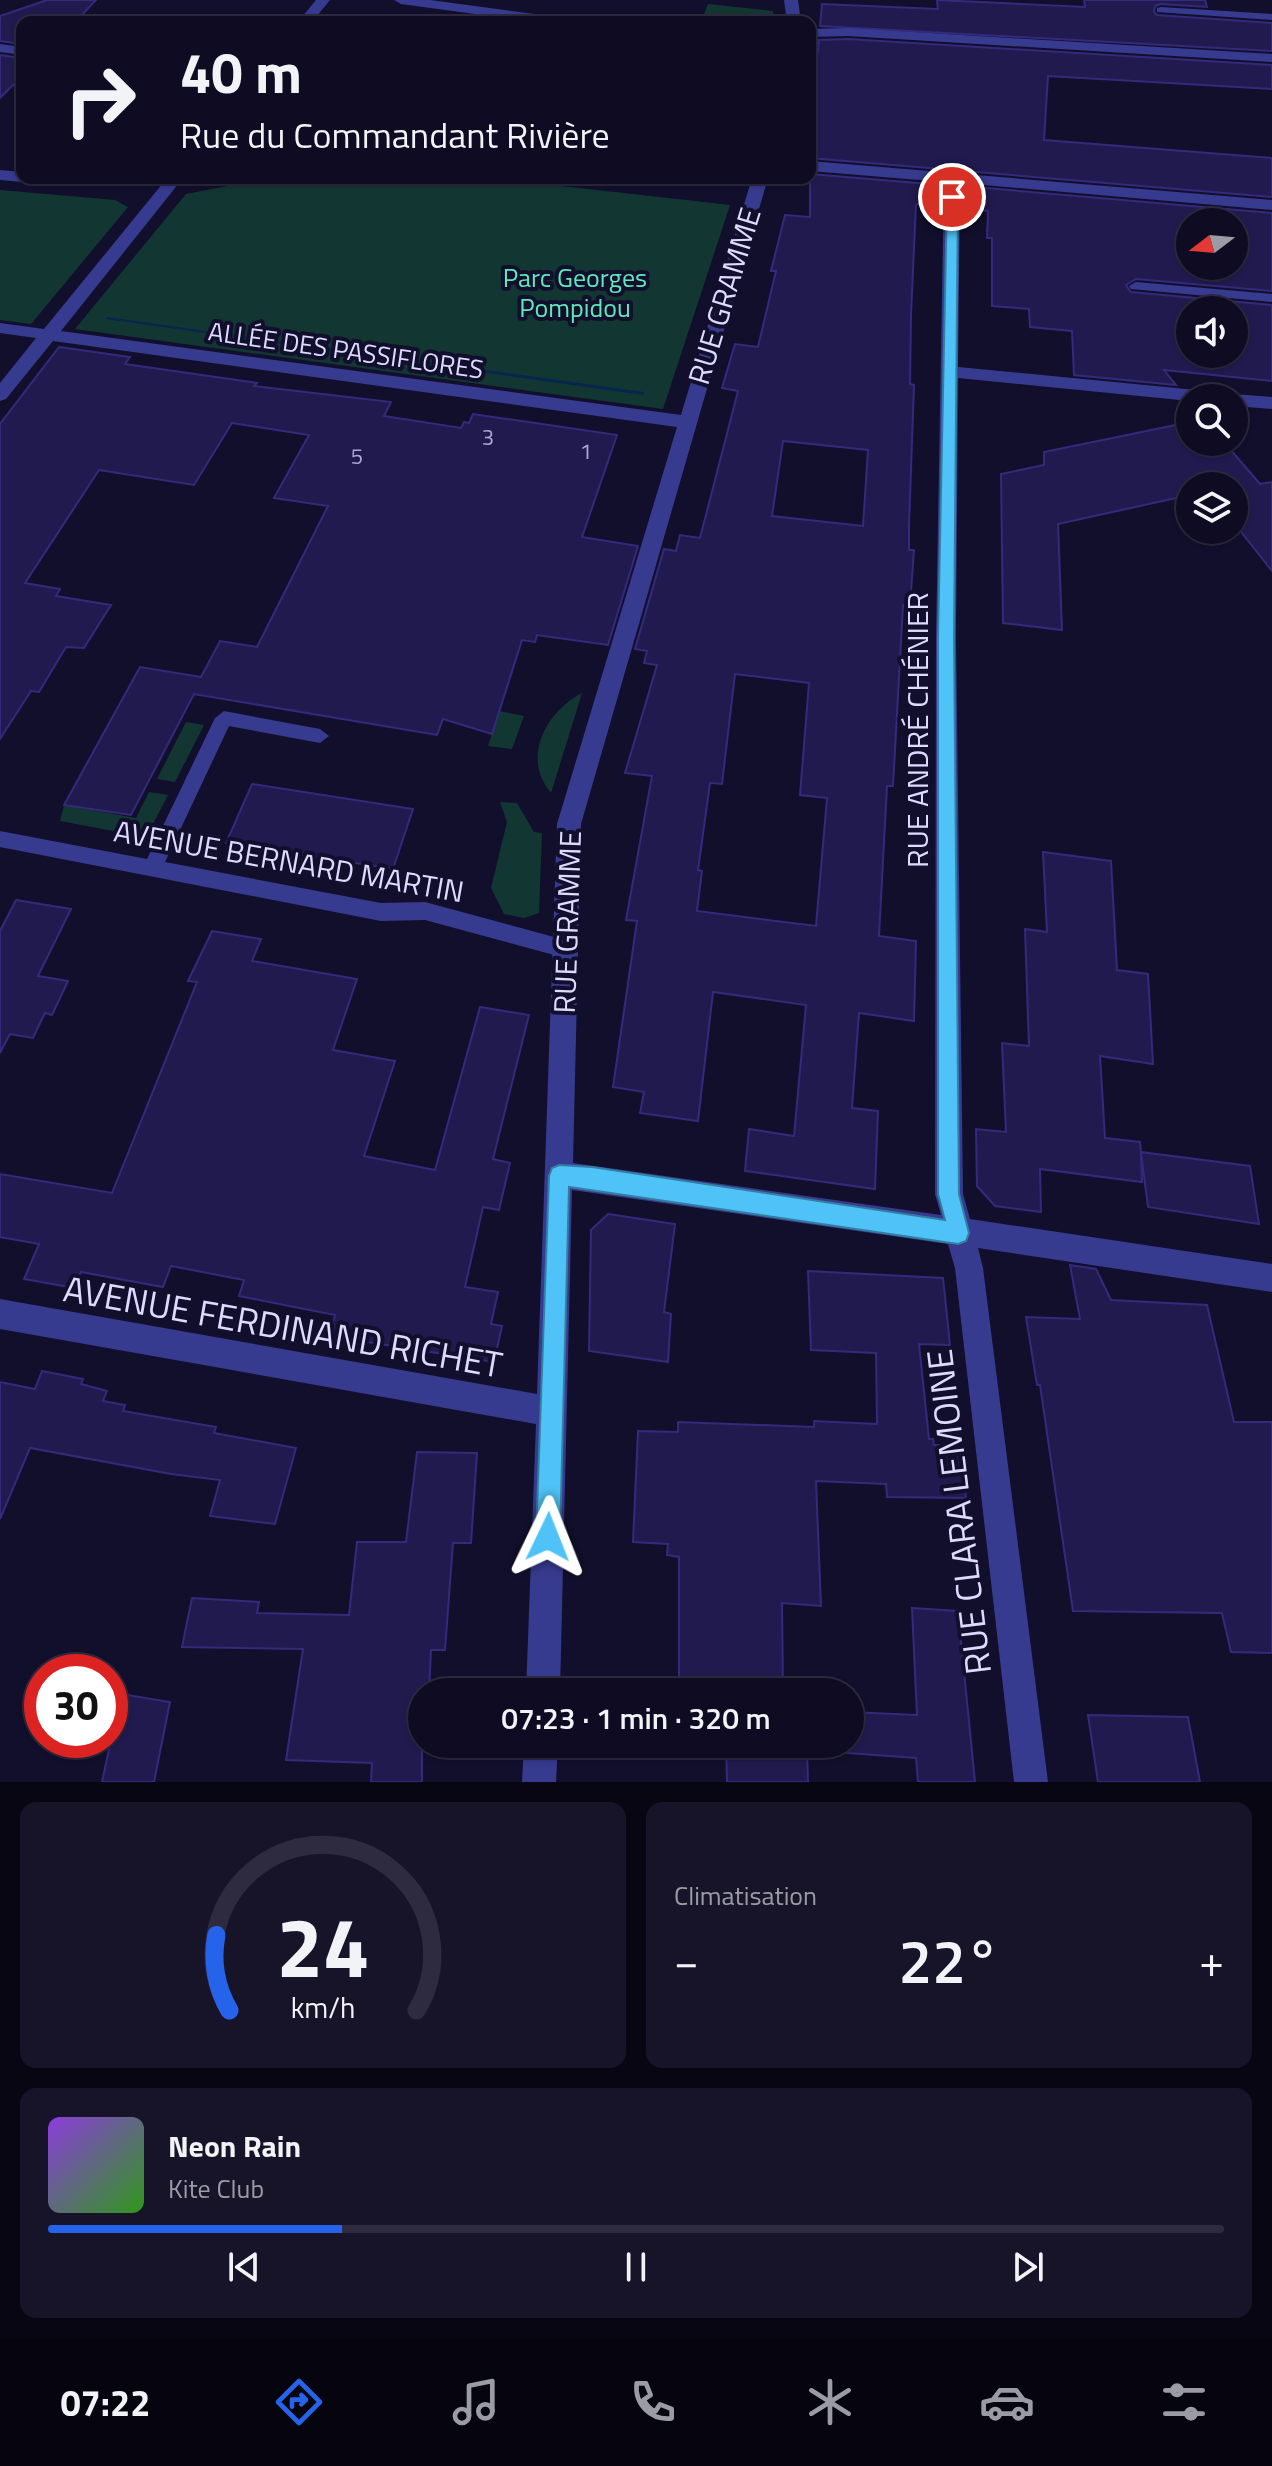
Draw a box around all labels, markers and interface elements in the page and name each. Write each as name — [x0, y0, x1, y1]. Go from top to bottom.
text: 40 m — [180, 30, 302, 115]
icon: right — [48, 48, 152, 152]
text: Rue du Commandant Rivière — [180, 107, 610, 162]
pin — [918, 163, 986, 231]
icon: arrive — [930, 175, 974, 219]
street label: RUE GRAMME — [675, 202, 773, 390]
north arrow — [1176, 208, 1248, 280]
map controls — [1176, 208, 1248, 544]
park label: Parc Georges Pompidou — [503, 258, 647, 327]
button: sound — [1176, 296, 1248, 368]
street label: ALLÉE DES PASSIFLORES — [206, 311, 486, 389]
button: search — [1176, 384, 1248, 456]
house number: 3 — [482, 420, 494, 454]
house number: 1 — [580, 434, 592, 468]
house number: 5 — [351, 439, 363, 473]
button: layers — [1176, 472, 1248, 544]
street label: RUE ANDRÉ CHÉNIER — [894, 592, 940, 868]
street label: AVENUE BERNARD MARTIN — [110, 808, 468, 914]
street label: RUE GRAMME — [541, 830, 593, 1014]
street label: AVENUE FERDINAND RICHET — [59, 1260, 507, 1392]
street label: RUE CLARA LEMOINE — [911, 1346, 1005, 1678]
position arrow — [506, 1495, 590, 1579]
speed limit sign: 30 — [24, 1654, 128, 1758]
text: 07:23 · 1 min · 320 m — [501, 1695, 771, 1741]
text: Climatisation — [674, 1876, 817, 1915]
text: 24 — [276, 1883, 370, 2009]
text: 22° — [899, 1915, 999, 2006]
text: − — [674, 1927, 699, 1994]
text: + — [1199, 1927, 1224, 1994]
text: km/h — [291, 1986, 355, 2029]
text: Neon Rain — [168, 2123, 301, 2169]
text: Kite Club — [168, 2169, 264, 2208]
icon: previous — [222, 2245, 266, 2289]
icon: pause — [614, 2245, 658, 2289]
icon: next — [1006, 2245, 1050, 2289]
icon: directions — [271, 2374, 327, 2430]
icon: music — [448, 2374, 504, 2430]
icon: phone — [625, 2374, 681, 2430]
icon: climate — [802, 2374, 858, 2430]
icon: car — [979, 2374, 1035, 2430]
icon: filters — [1156, 2374, 1212, 2430]
text: 07:22 — [60, 2375, 150, 2430]

